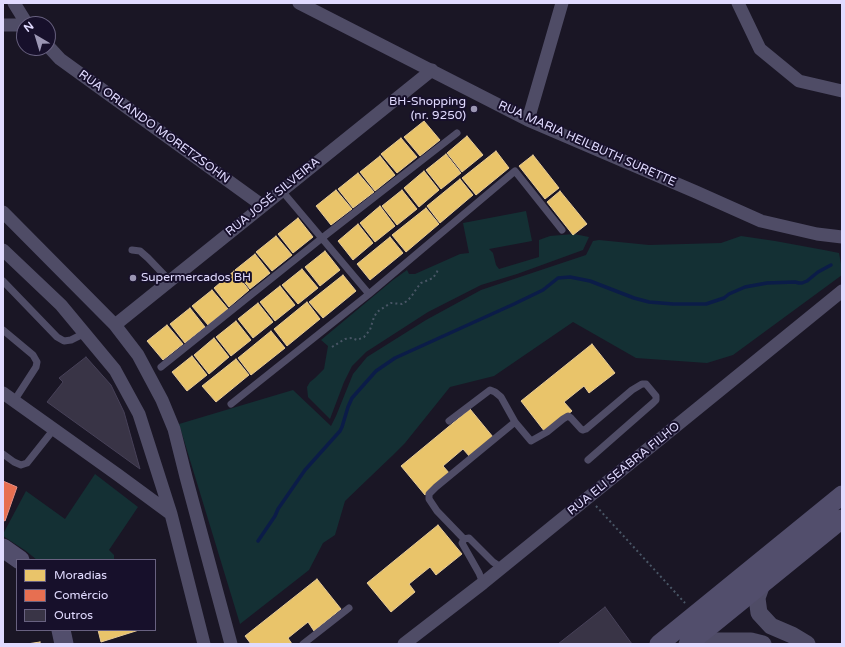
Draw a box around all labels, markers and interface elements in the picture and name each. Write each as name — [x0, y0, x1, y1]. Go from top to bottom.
north arrow — [16, 16, 56, 56]
text: N — [21, 19, 36, 35]
street label: RUA ORLANDO MORETZSOHN — [76, 67, 232, 187]
place label: BH-Shopping (nr. 9250) — [389, 95, 466, 123]
street label: RUA MARIA HEILBUTH SURETTE — [496, 98, 678, 190]
marker: BH-Shopping (nr. 9250) — [469, 104, 479, 114]
street label: RUA JOSÉ SILVEIRA — [223, 155, 323, 239]
place label: Supermercados BH — [141, 271, 251, 285]
marker: Supermercados BH — [128, 273, 138, 283]
street label: RUA ELI SEABRA FILHO — [565, 419, 683, 519]
legend — [16, 559, 156, 631]
text: Moradias — [54, 568, 107, 582]
text: Comércio — [54, 588, 108, 602]
text: Outros — [54, 608, 93, 622]

